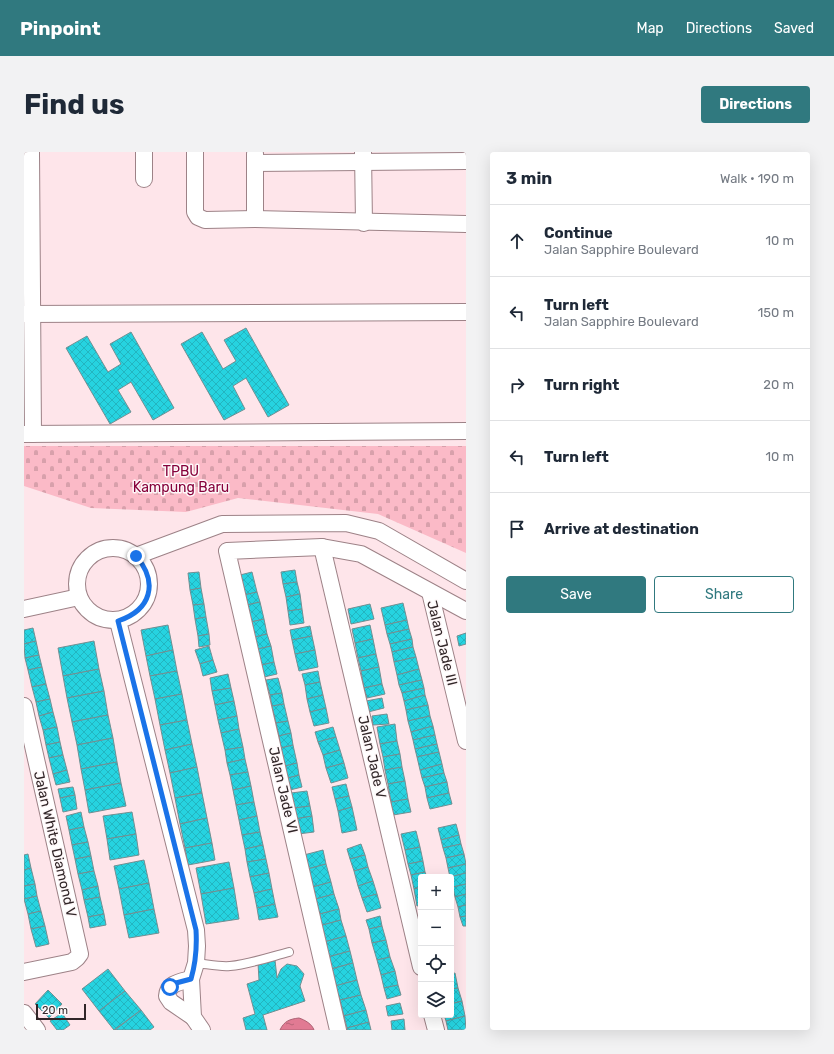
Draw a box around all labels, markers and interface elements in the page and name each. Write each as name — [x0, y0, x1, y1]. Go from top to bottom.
text: Pinpoint — [20, 17, 101, 40]
text: Map — [637, 20, 664, 37]
text: Directions — [686, 20, 752, 37]
text: Saved — [774, 20, 814, 37]
button: Directions — [701, 86, 810, 123]
text: Find us — [24, 88, 124, 121]
text: 3 min — [506, 168, 552, 188]
text: Walk · 190 m — [720, 171, 794, 186]
text: Continue — [544, 224, 613, 242]
icon: ahead — [506, 230, 528, 252]
text: 10 m — [765, 233, 794, 248]
text: Jalan Sapphire Boulevard — [544, 242, 699, 257]
text: Turn left — [544, 296, 609, 314]
icon: left — [506, 302, 528, 324]
text: 150 m — [758, 305, 794, 320]
text: Jalan Sapphire Boulevard — [544, 314, 699, 329]
icon: right — [506, 374, 528, 396]
text: Turn right — [544, 376, 619, 394]
text: 20 m — [763, 377, 794, 392]
icon: left — [506, 446, 528, 468]
text: Turn left — [544, 448, 609, 466]
text: 10 m — [765, 449, 794, 464]
park label: TPBU Kampung Baru — [133, 463, 229, 496]
icon: arrive — [506, 518, 528, 540]
text: Arrive at destination — [544, 520, 699, 538]
route end — [127, 547, 145, 565]
button: Save — [506, 576, 646, 613]
button: Share — [654, 576, 794, 613]
street label: Jalan Jade III — [423, 599, 461, 687]
street label: Jalan Jade V — [354, 714, 390, 800]
street label: Jalan Jade VI — [265, 745, 301, 835]
street label: Jalan White Diamond V — [30, 769, 80, 919]
map controls — [418, 874, 454, 1018]
button: + — [418, 874, 454, 910]
button: − — [418, 910, 454, 946]
button: locate — [418, 946, 454, 982]
route start — [161, 978, 179, 996]
button: layers — [418, 982, 454, 1018]
scale bar — [36, 1002, 86, 1021]
text: 20 m — [42, 1004, 68, 1017]

